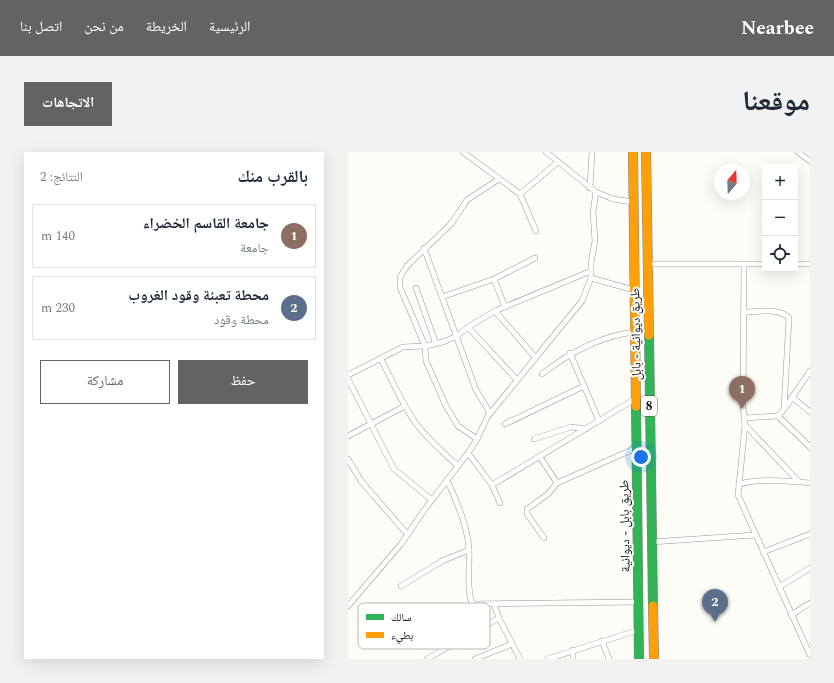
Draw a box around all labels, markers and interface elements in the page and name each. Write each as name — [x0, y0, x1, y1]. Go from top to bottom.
text: Nearbee — [741, 14, 814, 43]
text: اتصل بنا — [20, 16, 62, 37]
text: من نحن — [84, 16, 124, 37]
text: الخريطة — [146, 16, 187, 37]
text: الرئيسية — [209, 16, 250, 37]
text: موقعنا — [742, 80, 810, 123]
button: الاتجاهات — [24, 82, 112, 126]
text: بالقرب منك — [237, 164, 308, 190]
north arrow — [714, 164, 750, 200]
map controls — [762, 164, 798, 272]
button: + — [762, 164, 798, 200]
text: النتائج: 2 — [40, 167, 83, 187]
button: − — [762, 200, 798, 236]
text: جامعة القاسم الخضراء — [143, 212, 269, 235]
text: 140 m — [41, 226, 75, 246]
text: 1 — [290, 226, 298, 246]
button: locate — [762, 236, 798, 272]
text: جامعة — [240, 238, 269, 258]
text: محطة تعبئة وقود الغروب — [128, 284, 269, 307]
street label: طريق ديوانية - بابل — [625, 288, 647, 380]
text: 230 m — [41, 298, 75, 318]
text: 2 — [290, 298, 298, 318]
text: محطة وقود — [214, 310, 269, 330]
button: مشاركة — [40, 360, 170, 404]
button: حفظ — [178, 360, 308, 404]
pin: 1 — [729, 376, 755, 409]
road number: 8 — [641, 396, 657, 416]
your location — [631, 447, 651, 467]
street label: طريق بابل - ديوانية — [614, 480, 636, 572]
pin: 2 — [702, 589, 728, 622]
legend — [358, 603, 490, 649]
text: سالك — [391, 609, 411, 626]
text: بطيء — [391, 627, 413, 644]

